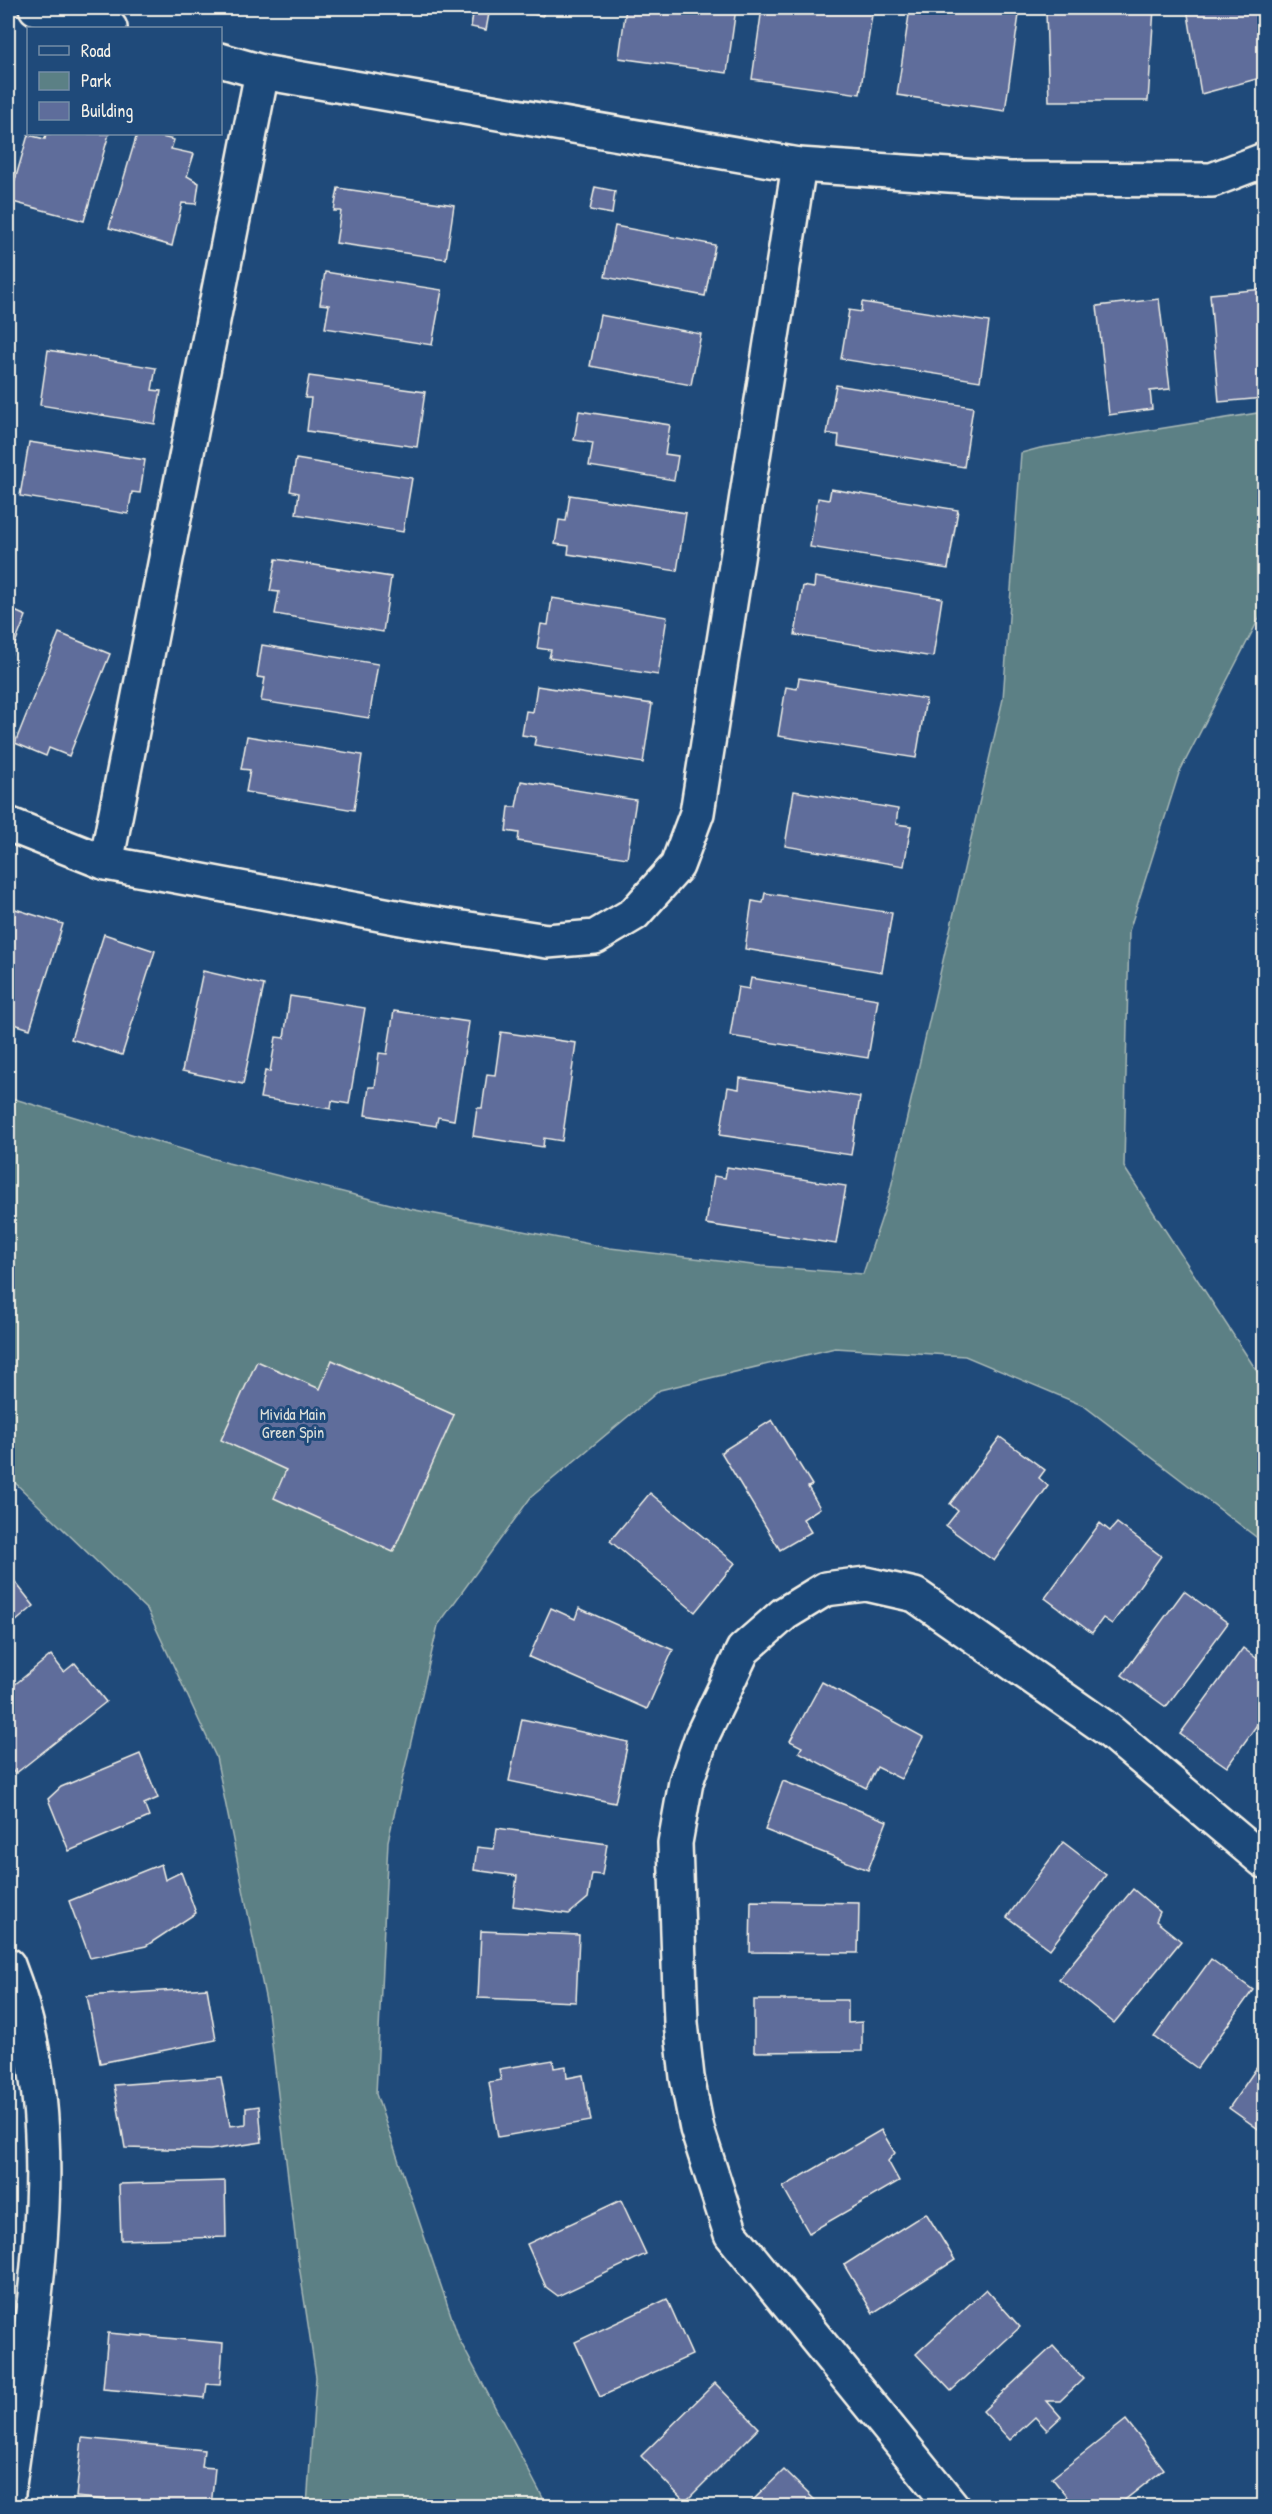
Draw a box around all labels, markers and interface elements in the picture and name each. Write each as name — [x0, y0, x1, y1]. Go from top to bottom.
legend — [27, 27, 222, 135]
text: Road — [81, 38, 111, 63]
text: Park — [81, 68, 112, 93]
text: Building — [81, 98, 133, 123]
park label: Mivida Main Green Spin — [260, 1403, 326, 1443]

